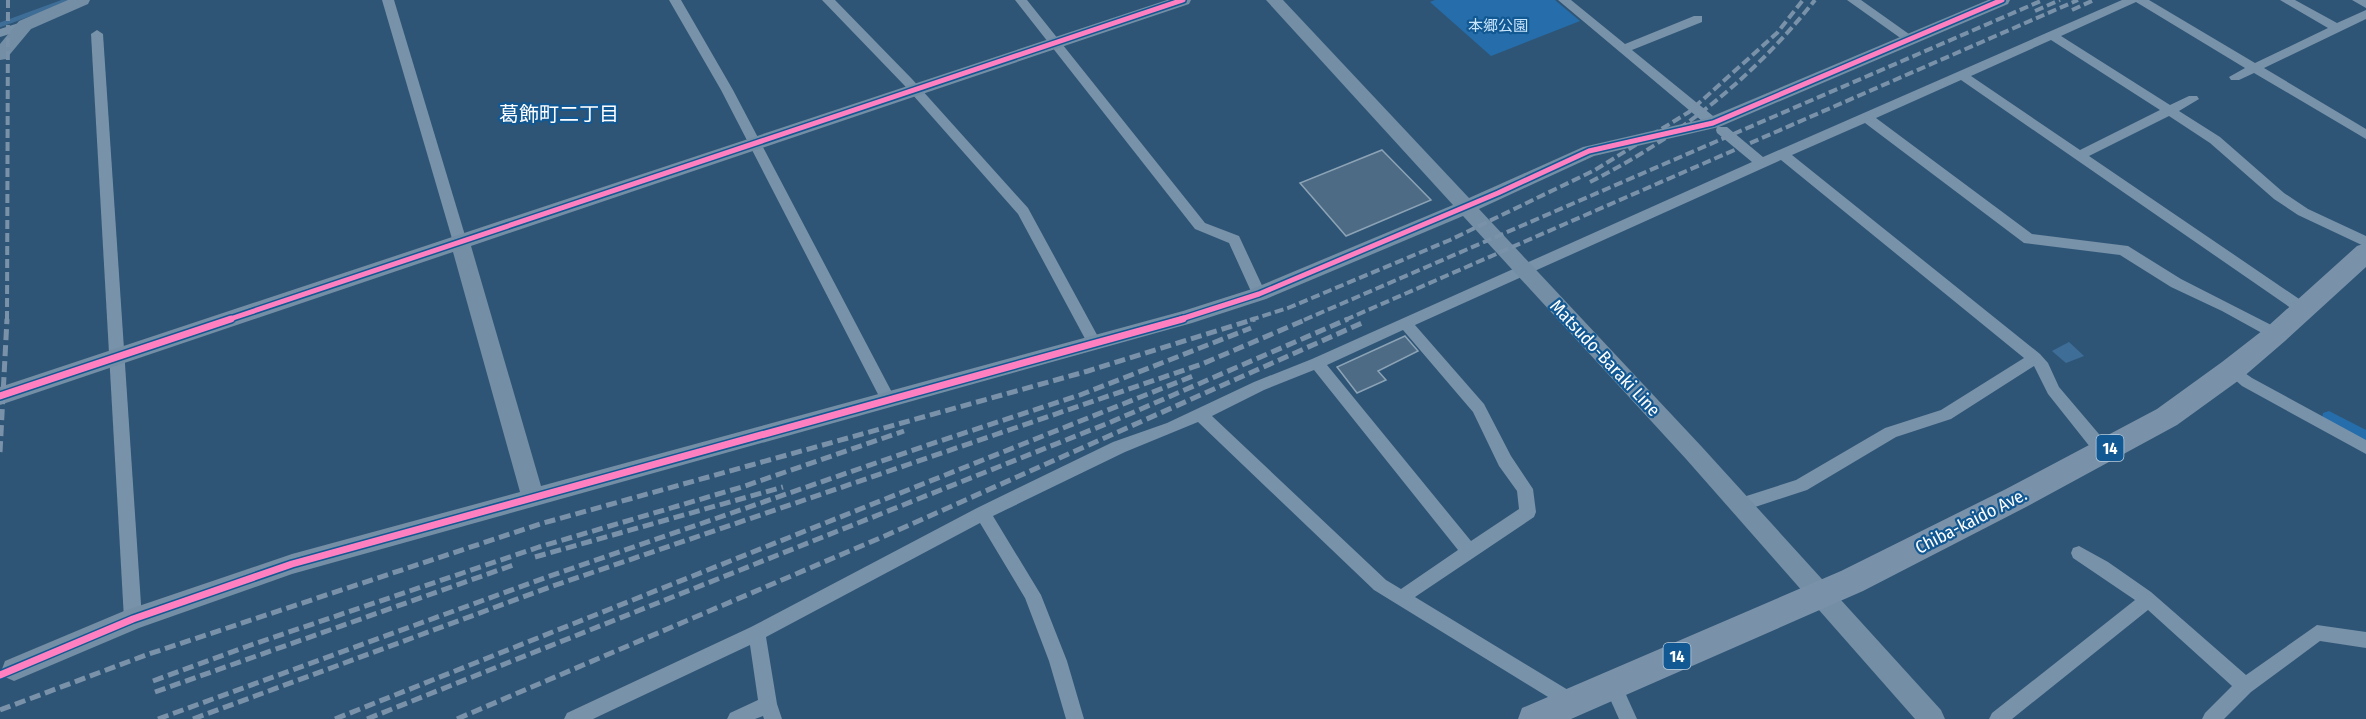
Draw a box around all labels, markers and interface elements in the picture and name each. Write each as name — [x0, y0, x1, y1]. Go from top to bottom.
park label: 本郷公園 — [1468, 17, 1528, 35]
district label: 葛飾町二丁目 — [499, 102, 619, 126]
street label: Matsudo-Baraki Line — [1545, 295, 1665, 421]
road number: 14 — [2096, 435, 2124, 461]
street label: Chiba-kaido Ave. — [1911, 483, 2031, 559]
road number: 14 — [1664, 643, 1690, 669]

